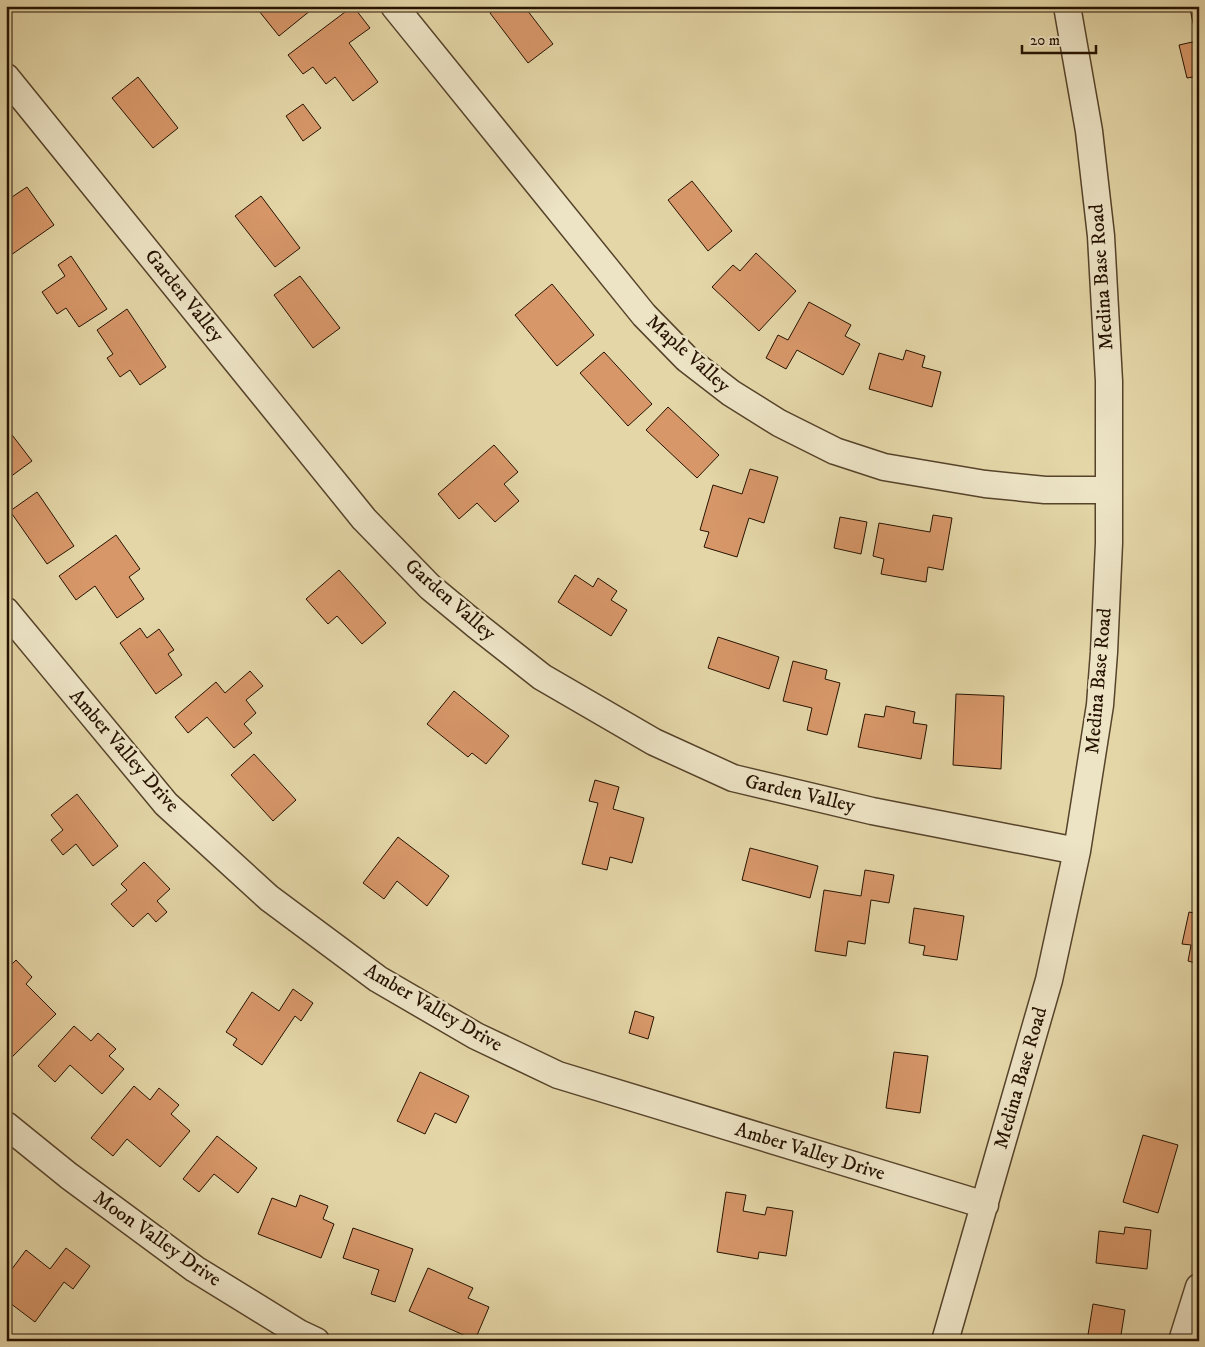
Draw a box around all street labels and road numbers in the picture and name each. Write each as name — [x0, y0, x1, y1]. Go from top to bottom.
street label: Medina Base Road — [1084, 203, 1120, 351]
street label: Garden Valley — [139, 244, 229, 348]
street label: Maple Valley — [641, 310, 736, 399]
street label: Garden Valley — [399, 554, 501, 647]
street label: Medina Base Road — [1080, 607, 1118, 755]
street label: Amber Valley Drive — [64, 684, 184, 818]
street label: Garden Valley — [742, 769, 858, 819]
street label: Amber Valley Drive — [359, 958, 507, 1058]
street label: Medina Base Road — [989, 1004, 1053, 1152]
street label: Amber Valley Drive — [732, 1117, 888, 1187]
street label: Moon Valley Drive — [88, 1186, 226, 1292]

